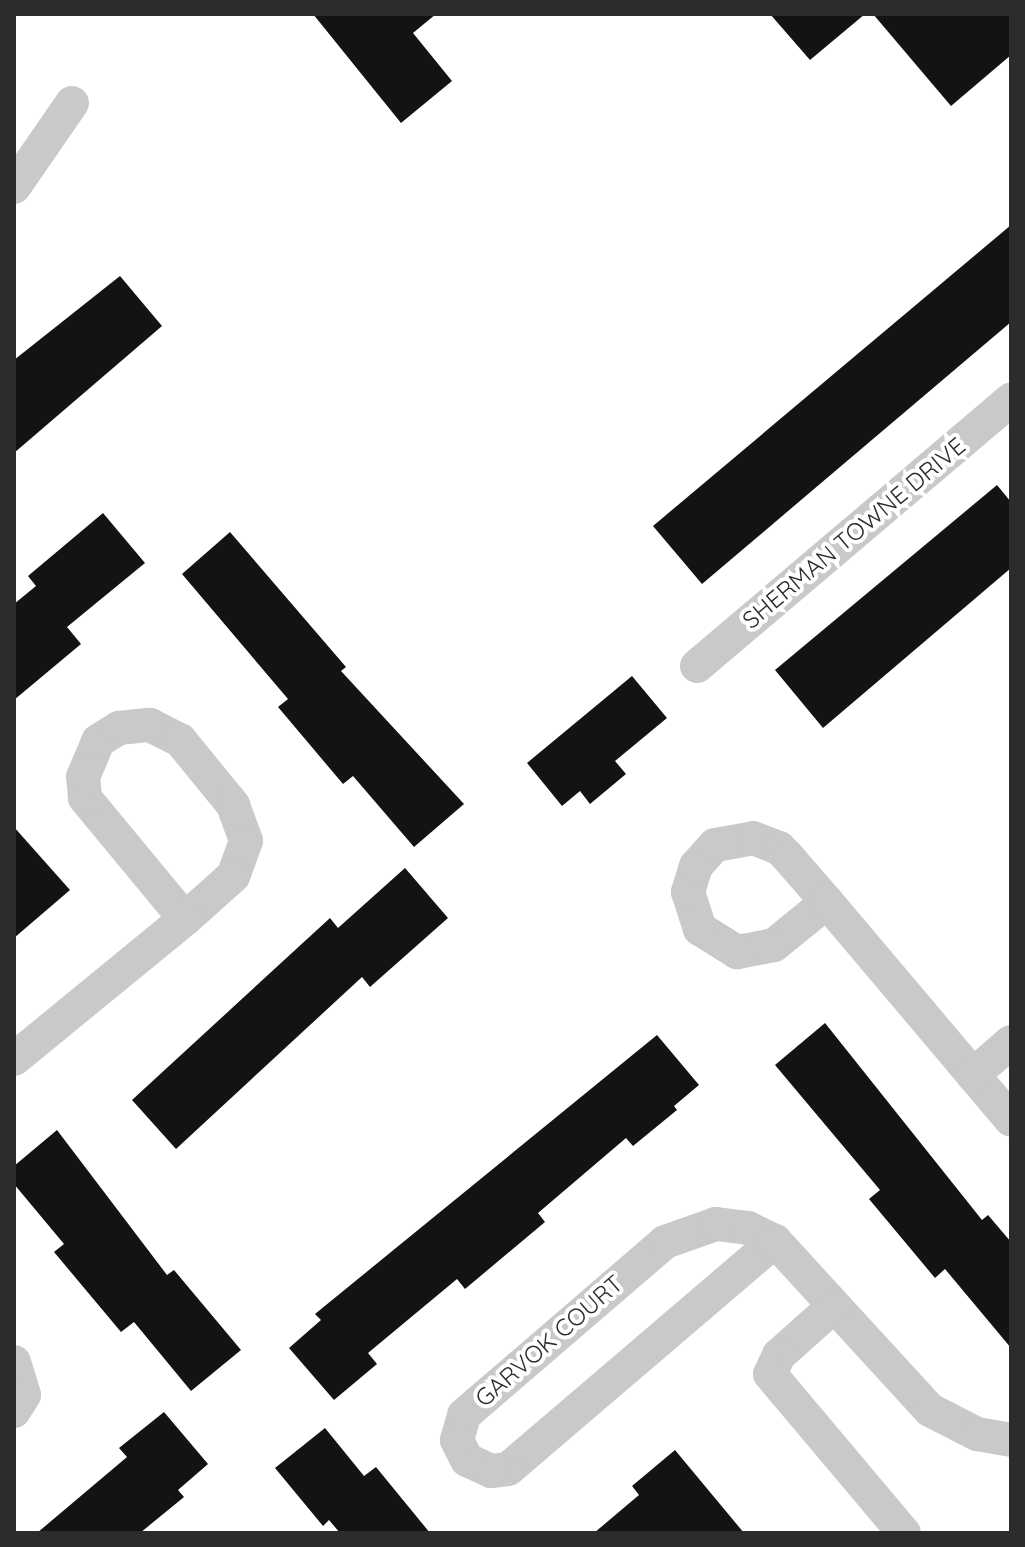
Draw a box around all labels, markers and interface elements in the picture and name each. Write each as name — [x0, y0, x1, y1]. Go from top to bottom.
street label: SHERMAN TOWNE DRIVE — [737, 431, 971, 635]
street label: GARVOK COURT — [469, 1269, 629, 1413]

